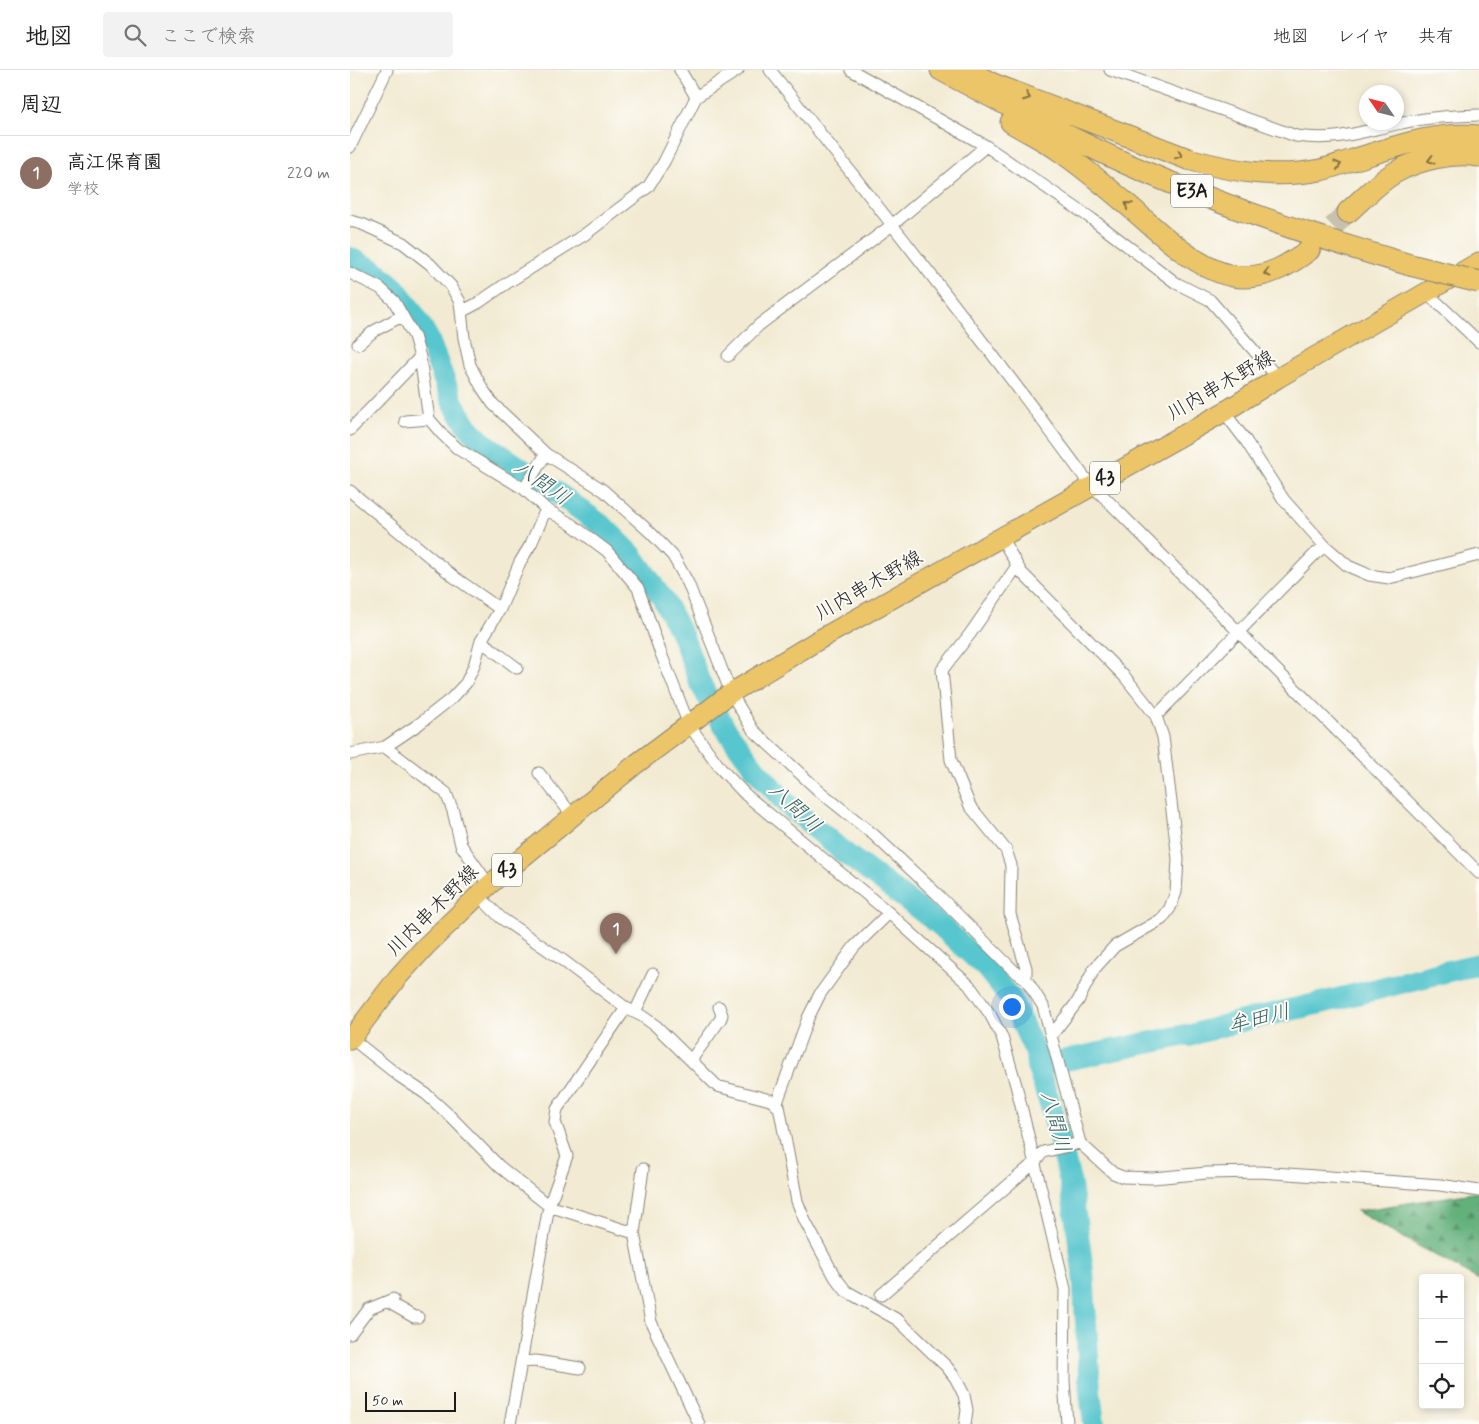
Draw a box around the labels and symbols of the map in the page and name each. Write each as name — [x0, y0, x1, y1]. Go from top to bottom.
north arrow — [1359, 85, 1404, 130]
one-way arrow — [1022, 91, 1031, 101]
one-way arrow — [1174, 149, 1182, 159]
one-way arrow — [1427, 154, 1435, 164]
one-way arrow — [1333, 160, 1341, 170]
road number: E3A — [1171, 174, 1213, 208]
one-way arrow — [1125, 202, 1134, 210]
one-way arrow — [1262, 267, 1271, 278]
street label: 川内串木野線 — [1162, 344, 1280, 428]
water label: 八間川 — [508, 453, 576, 513]
road number: 43 — [1090, 462, 1120, 494]
street label: 川内串木野線 — [810, 544, 928, 628]
water label: 八間川 — [762, 776, 828, 840]
road number: 43 — [492, 854, 522, 886]
street label: 川内串木野線 — [381, 859, 485, 963]
pin: 1 — [600, 913, 632, 954]
your location — [999, 994, 1025, 1020]
water label: 牟田川 — [1225, 998, 1293, 1040]
water label: 八間川 — [1033, 1088, 1077, 1156]
scale bar — [365, 1389, 456, 1412]

